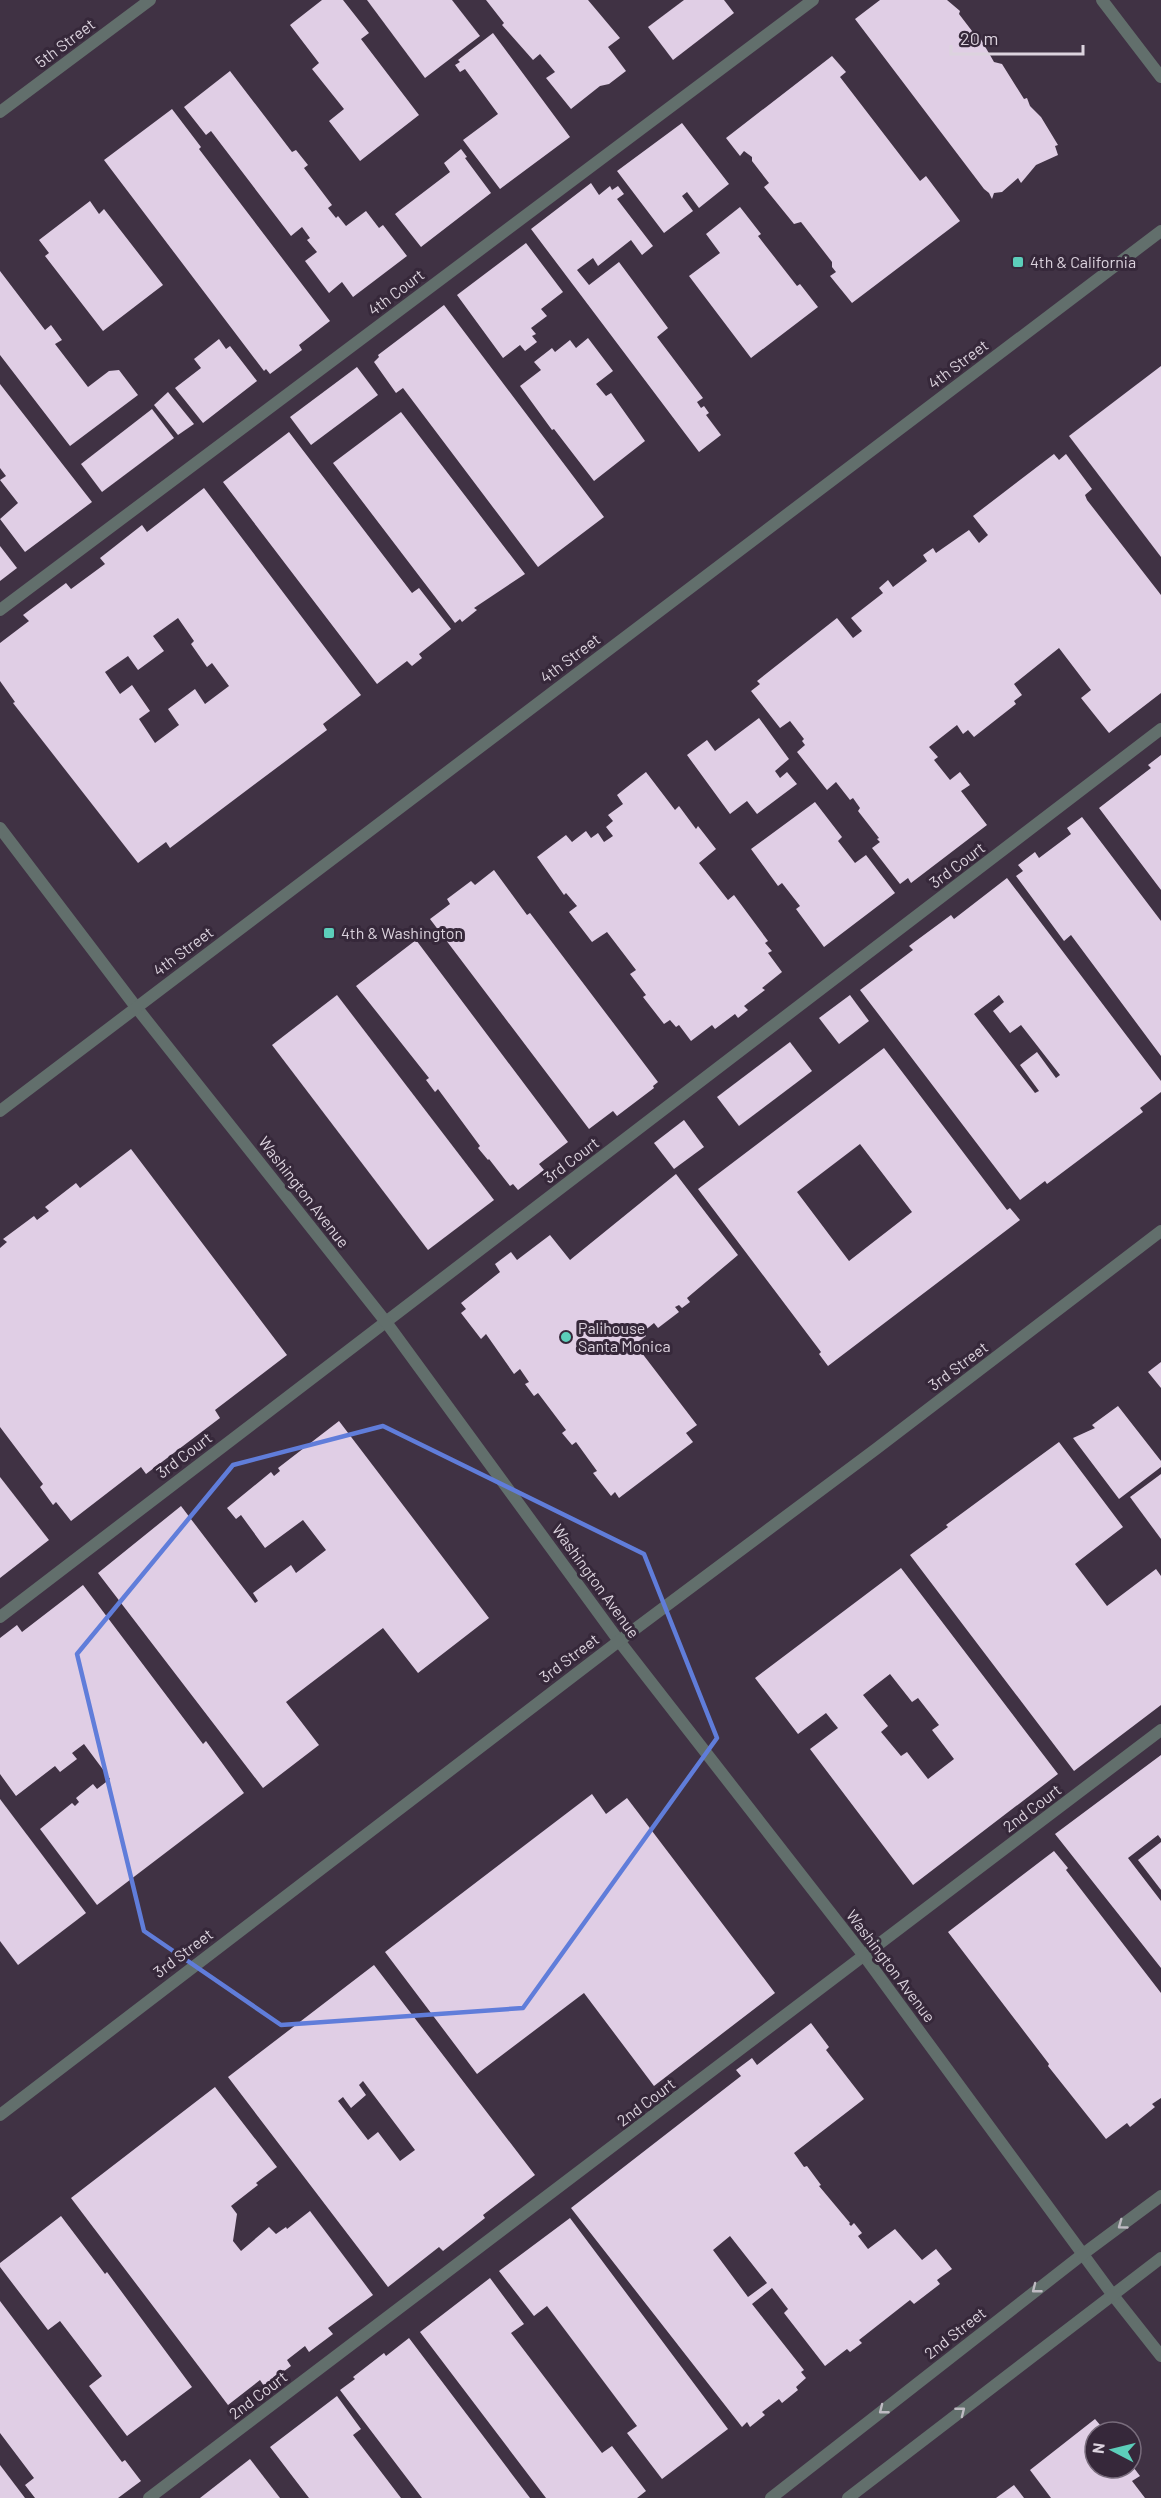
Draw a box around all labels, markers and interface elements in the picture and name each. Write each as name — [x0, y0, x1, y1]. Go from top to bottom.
street label: 5th Street — [31, 14, 98, 71]
scale bar — [951, 18, 1083, 56]
text: 20 m — [960, 27, 998, 49]
place label: 4th & California — [1030, 252, 1136, 271]
marker: 4th & California — [1011, 255, 1025, 269]
street label: 4th Court — [364, 264, 428, 319]
street label: 4th Street — [924, 335, 991, 392]
street label: 4th Street — [536, 629, 603, 686]
street label: 3rd Court — [925, 838, 988, 892]
street label: 4th Street — [149, 922, 216, 979]
place label: 4th & Washington — [341, 923, 463, 942]
marker: 4th & Washington — [322, 926, 336, 940]
street label: Washington Avenue — [255, 1132, 354, 1251]
street label: 3rd Court — [539, 1133, 602, 1187]
place label: Palihouse Santa Monica — [578, 1318, 671, 1355]
marker: Palihouse Santa Monica — [559, 1330, 573, 1344]
street label: 3rd Street — [924, 1337, 991, 1394]
street label: 3rd Court — [152, 1428, 215, 1482]
street label: Washington Avenue — [549, 1520, 644, 1641]
street label: 3rd Street — [535, 1629, 602, 1686]
street label: 2nd Court — [999, 1780, 1065, 1836]
street label: Washington Avenue — [843, 1906, 940, 2026]
street label: 3rd Street — [149, 1924, 216, 1981]
street label: 2nd Court — [613, 2074, 679, 2130]
one-way arrow — [1117, 2218, 1128, 2229]
one-way arrow — [1032, 2282, 1043, 2293]
street label: 2nd Street — [920, 2303, 989, 2362]
street label: 2nd Court — [225, 2367, 291, 2423]
one-way arrow — [879, 2402, 890, 2413]
one-way arrow — [954, 2407, 965, 2418]
north arrow — [1083, 2420, 1143, 2480]
text: N — [1088, 2442, 1108, 2455]

